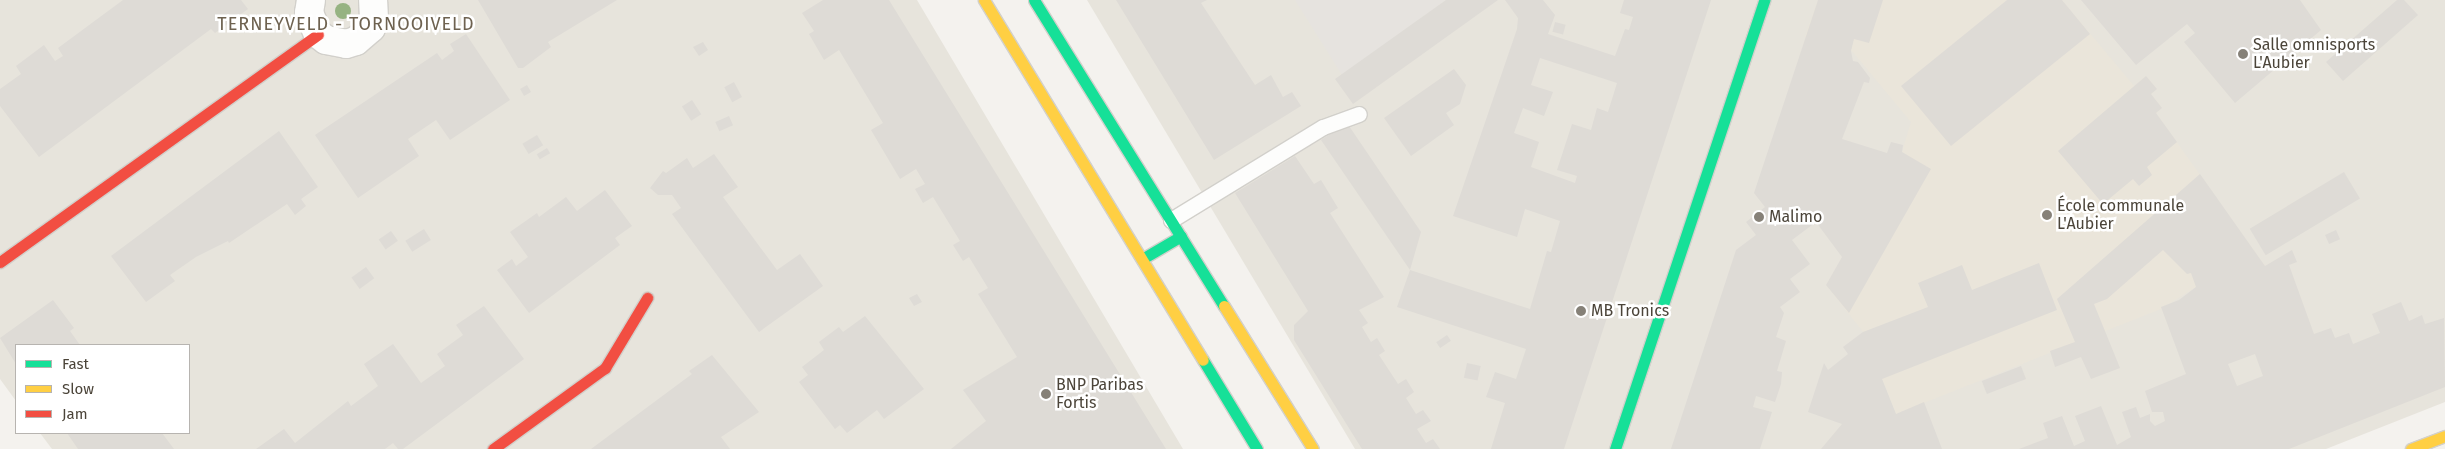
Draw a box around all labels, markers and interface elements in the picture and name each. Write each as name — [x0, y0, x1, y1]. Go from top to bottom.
district label: TERNEYVELD - TORNOOIVELD — [214, 13, 478, 35]
place label: Salle omnisports L'Aubier — [2253, 35, 2375, 73]
marker: Salle omnisports L'Aubier — [2237, 48, 2249, 60]
place label: École communale L'Aubier — [2057, 196, 2184, 234]
place label: Malimo — [1769, 207, 1822, 227]
marker: École communale L'Aubier — [2041, 209, 2053, 221]
marker: Malimo — [1753, 211, 1765, 223]
place label: MB Tronics — [1591, 301, 1669, 321]
marker: MB Tronics — [1575, 305, 1587, 317]
legend — [15, 344, 190, 434]
text: Fast — [62, 355, 89, 373]
place label: BNP Paribas Fortis — [1056, 375, 1143, 413]
text: Slow — [62, 380, 94, 398]
marker: BNP Paribas Fortis — [1040, 388, 1052, 400]
text: Jam — [62, 405, 88, 423]

